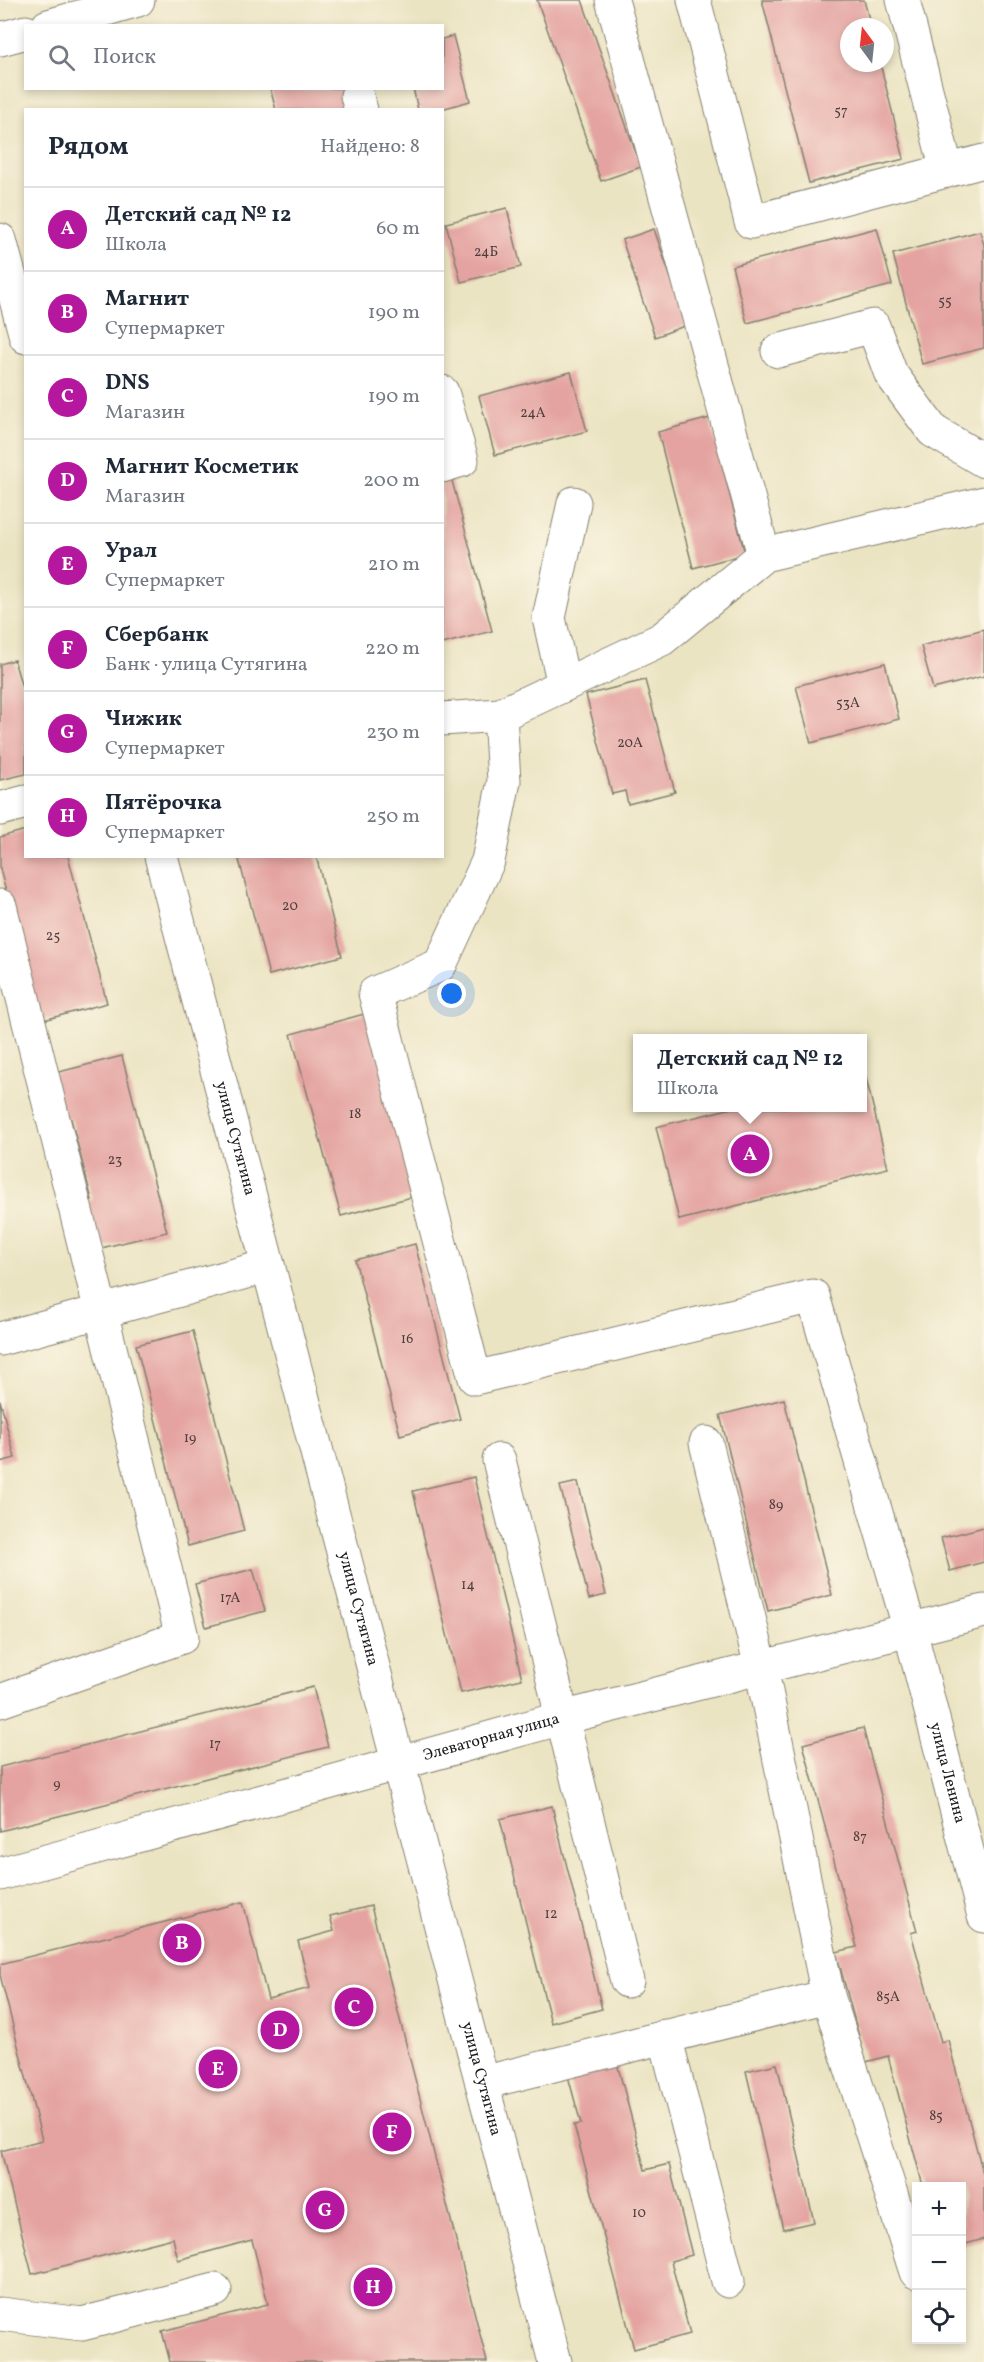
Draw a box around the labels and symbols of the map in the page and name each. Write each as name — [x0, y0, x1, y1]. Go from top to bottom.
north arrow — [840, 18, 894, 72]
house number: 57 — [834, 102, 848, 121]
house number: 24Б — [474, 243, 498, 262]
house number: 55 — [938, 292, 952, 311]
house number: 24А — [520, 404, 546, 423]
house number: 53А — [836, 694, 860, 713]
house number: 20А — [617, 734, 643, 753]
house number: 20 — [282, 897, 298, 916]
house number: 25 — [46, 927, 60, 946]
your location — [437, 979, 466, 1008]
street label: улица Сутягина — [209, 1079, 260, 1198]
house number: 18 — [349, 1105, 361, 1124]
pin: A — [730, 1132, 770, 1176]
house number: 23 — [108, 1151, 122, 1170]
house number: 16 — [401, 1330, 413, 1349]
house number: 19 — [184, 1429, 196, 1448]
house number: 89 — [769, 1496, 783, 1515]
street label: улица Сутягина — [332, 1549, 383, 1668]
house number: 14 — [461, 1576, 475, 1595]
house number: 17А — [220, 1589, 240, 1608]
street label: Элеваторная улица — [421, 1708, 562, 1767]
street label: улица Ленина — [923, 1720, 971, 1826]
house number: 17 — [209, 1735, 221, 1754]
house number: 9 — [53, 1775, 61, 1794]
house number: 87 — [853, 1828, 867, 1847]
house number: 12 — [545, 1905, 557, 1924]
pin: B — [162, 1920, 201, 1966]
pin: C — [334, 1984, 374, 2030]
house number: 85А — [876, 1988, 900, 2007]
pin: D — [260, 2008, 300, 2052]
street label: улица Сутягина — [455, 2019, 506, 2138]
pin: E — [198, 2046, 238, 2092]
house number: 85 — [929, 2107, 943, 2126]
pin: F — [372, 2110, 412, 2154]
pin: G — [306, 2188, 344, 2232]
house number: 10 — [632, 2204, 646, 2223]
pin: H — [354, 2264, 392, 2310]

